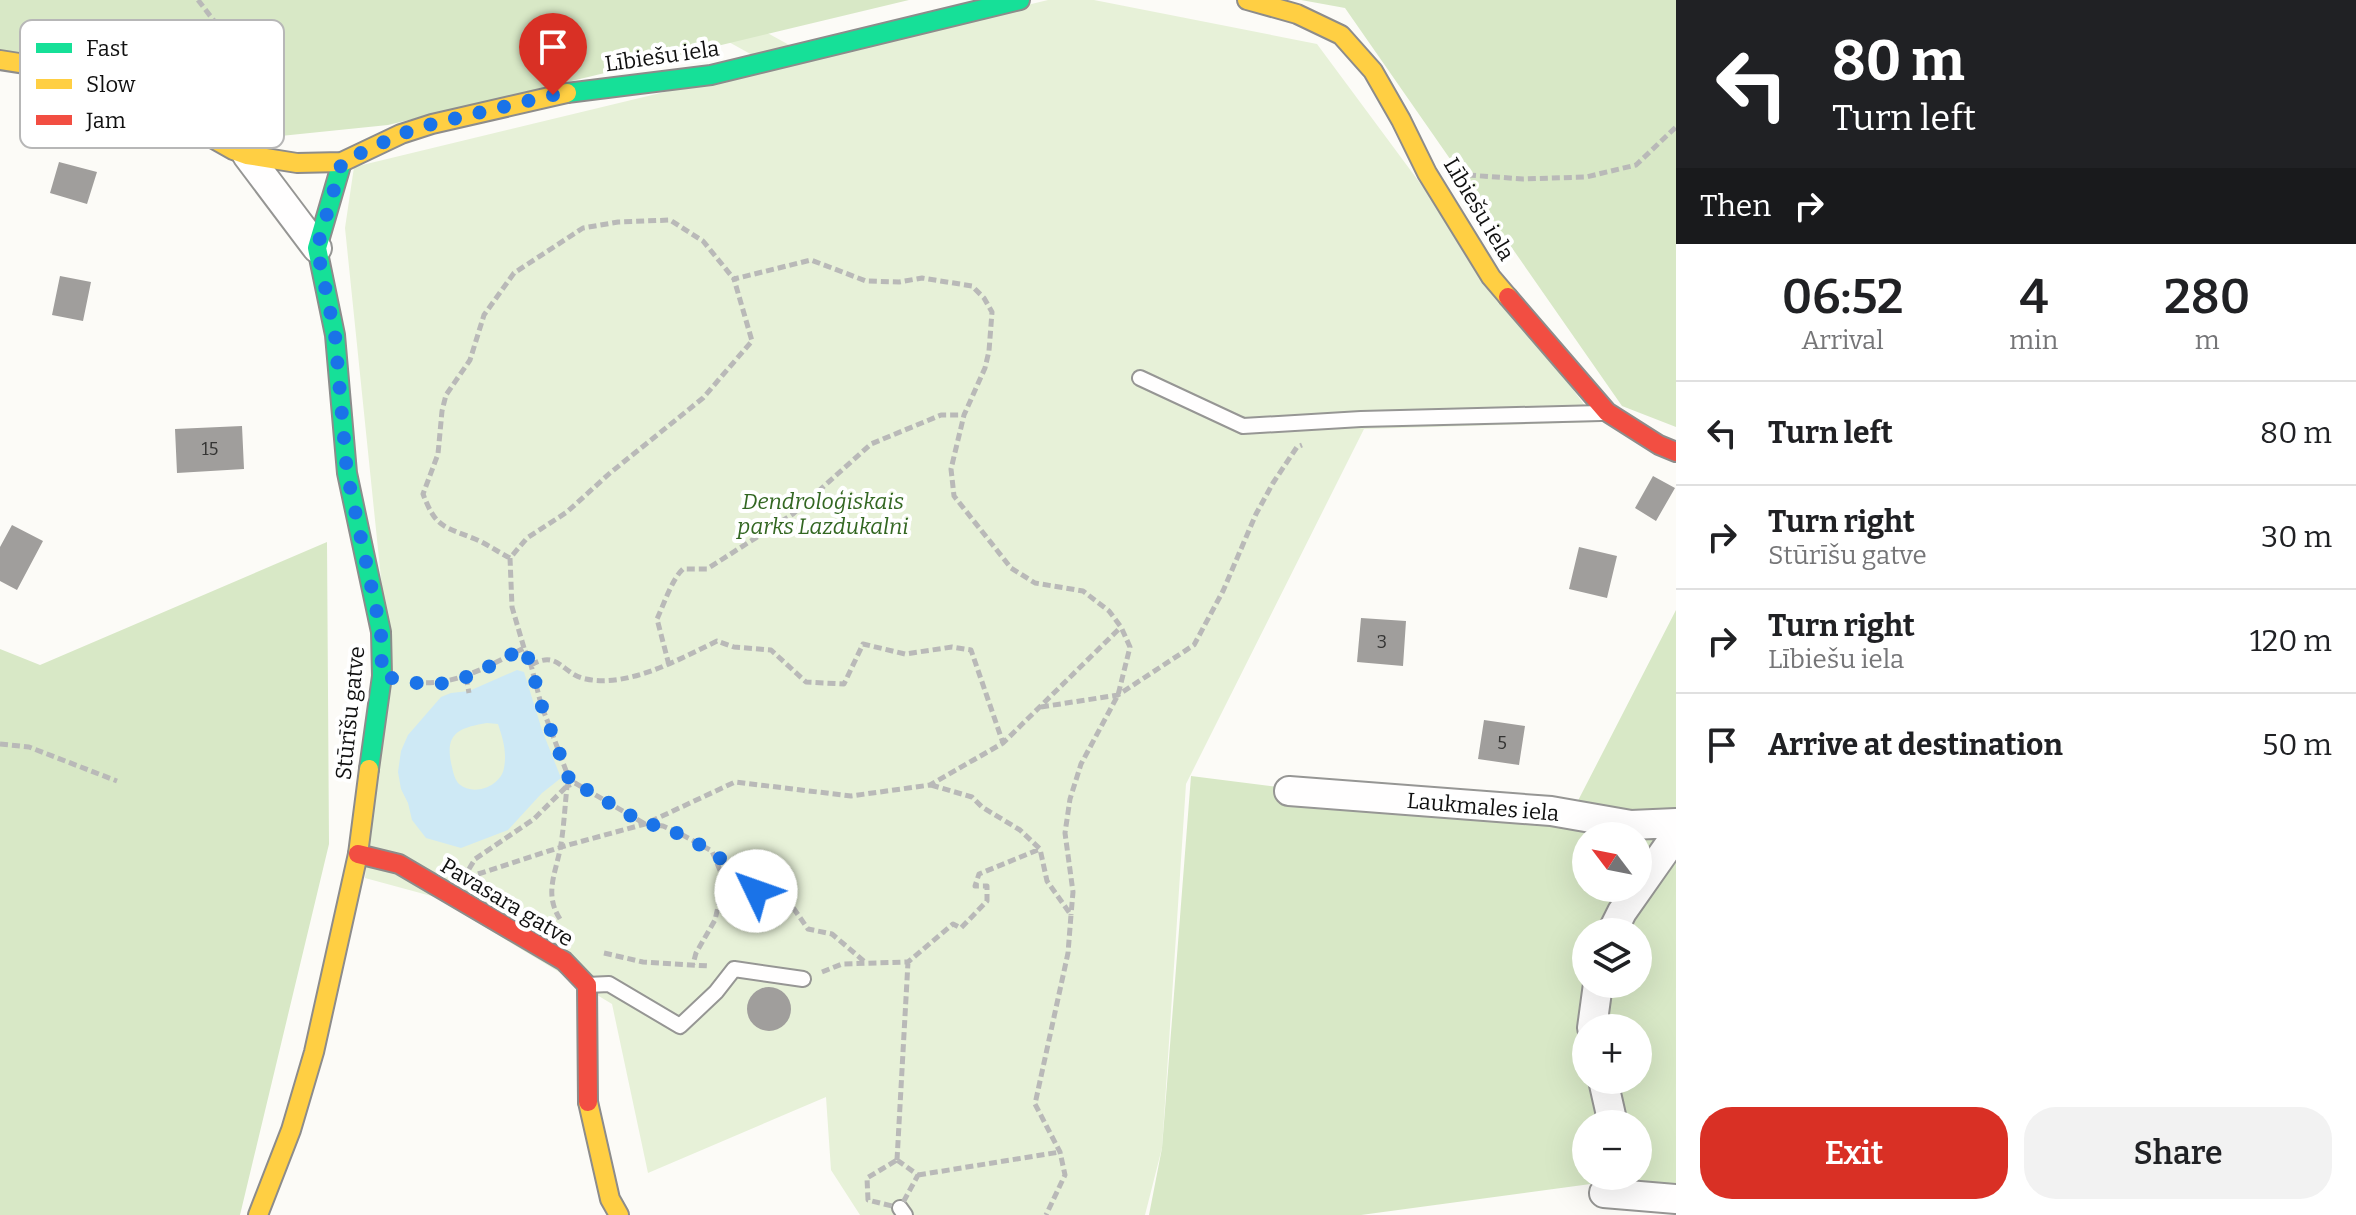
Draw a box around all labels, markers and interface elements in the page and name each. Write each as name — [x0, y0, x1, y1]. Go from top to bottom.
pin — [519, 13, 587, 95]
legend — [20, 20, 284, 148]
icon: arrive — [531, 25, 575, 69]
text: 80 m — [1832, 28, 1965, 95]
icon: left — [1700, 32, 1804, 136]
text: Fast — [86, 35, 128, 62]
street label: Lībiešu iela — [603, 35, 721, 77]
text: Slow — [86, 71, 136, 98]
text: Turn left — [1832, 96, 1976, 140]
text: Jam — [85, 107, 126, 134]
street label: Lībiešu iela — [1438, 153, 1520, 265]
icon: right — [1787, 184, 1831, 228]
text: Then — [1700, 188, 1771, 224]
text: 06:52 — [1782, 268, 1904, 326]
text: 4 — [2019, 268, 2048, 326]
text: 280 — [2164, 268, 2250, 326]
text: Arrival — [1801, 325, 1884, 356]
text: min — [2009, 325, 2058, 356]
text: m — [2195, 325, 2220, 356]
icon: left — [1700, 411, 1744, 455]
text: Turn left — [1768, 415, 1893, 451]
text: 80 m — [2260, 415, 2332, 451]
house number: 15 — [202, 438, 218, 460]
park label: Dendroloģiskais parks Lazdukalni — [735, 488, 909, 540]
text: Turn right — [1768, 504, 1915, 540]
icon: right — [1700, 515, 1744, 559]
text: 30 m — [2261, 519, 2332, 555]
text: Stūrīšu gatve — [1768, 540, 1927, 571]
text: Turn right — [1768, 608, 1915, 644]
icon: right — [1700, 619, 1744, 663]
text: 120 m — [2250, 623, 2332, 659]
house number: 3 — [1377, 631, 1387, 653]
text: Lībiešu iela — [1768, 644, 1904, 675]
street label: Stūrīšu gatve — [330, 645, 370, 781]
icon: arrive — [1700, 723, 1744, 767]
text: Arrive at destination — [1768, 727, 2063, 763]
text: 50 m — [2262, 727, 2332, 763]
house number: 5 — [1497, 732, 1507, 754]
street label: Laukmales iela — [1406, 787, 1560, 827]
north arrow — [1572, 822, 1652, 902]
map controls — [1572, 822, 1652, 1190]
position arrow — [714, 849, 798, 933]
street label: Pavasara gatve — [436, 852, 578, 952]
button: layers — [1572, 918, 1652, 998]
button: + — [1572, 1014, 1652, 1094]
button: Exit — [1700, 1107, 2008, 1199]
button: Share — [2024, 1107, 2332, 1199]
button: − — [1572, 1110, 1652, 1190]

